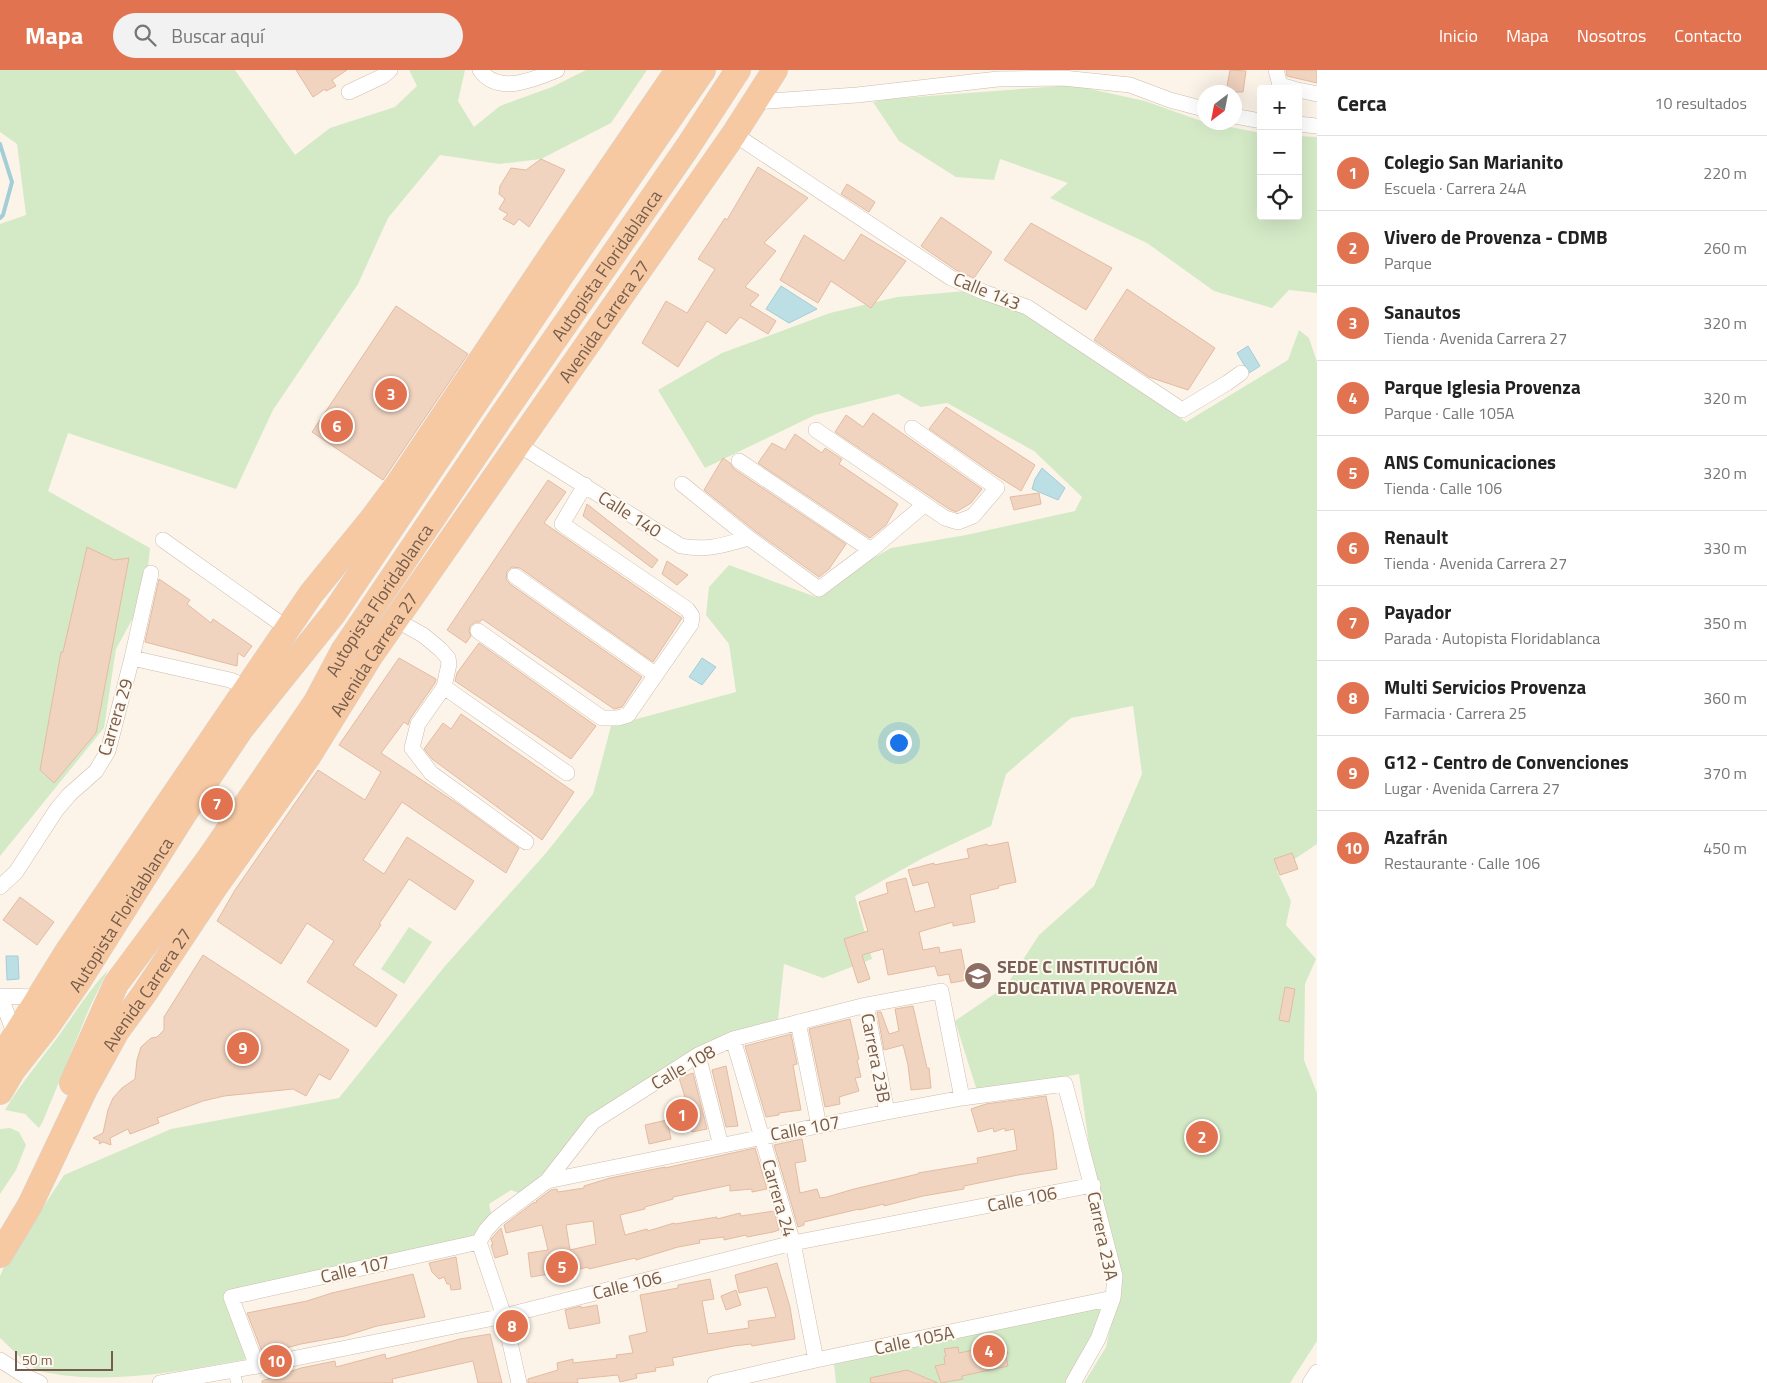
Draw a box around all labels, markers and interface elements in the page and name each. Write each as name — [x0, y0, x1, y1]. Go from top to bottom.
search box — [113, 13, 463, 58]
text: Mapa — [25, 17, 83, 53]
icon: search — [131, 21, 159, 49]
text: Buscar aquí — [171, 21, 264, 50]
text: Inicio — [1439, 22, 1478, 49]
text: Mapa — [1506, 22, 1549, 49]
text: Nosotros — [1577, 22, 1646, 49]
text: Contacto — [1674, 22, 1742, 49]
north arrow — [1197, 85, 1242, 130]
map controls — [1257, 85, 1302, 220]
button: + — [1257, 85, 1302, 130]
text: Cerca — [1337, 87, 1387, 119]
text: 10 resultados — [1654, 91, 1747, 115]
button: − — [1257, 130, 1302, 175]
text: Colegio San Marianito — [1384, 147, 1563, 176]
text: 1 — [1349, 161, 1357, 185]
text: 220 m — [1703, 161, 1747, 185]
button: locate — [1257, 175, 1302, 220]
text: Escuela · Carrera 24A — [1384, 176, 1526, 200]
street label: Autopista Floridablanca — [544, 184, 668, 346]
text: Vivero de Provenza - CDMB — [1384, 222, 1608, 251]
text: 2 — [1349, 236, 1357, 260]
text: 260 m — [1703, 236, 1747, 260]
text: Parque — [1384, 251, 1432, 275]
street label: Avenida Carrera 27 — [552, 254, 656, 388]
street label: Calle 143 — [949, 265, 1025, 317]
text: Sanautos — [1384, 297, 1461, 326]
text: 3 — [1349, 311, 1357, 335]
text: 320 m — [1703, 311, 1747, 335]
text: Tienda · Avenida Carrera 27 — [1384, 326, 1567, 350]
text: Parque Iglesia Provenza — [1384, 372, 1581, 401]
pin: 3 — [375, 375, 407, 413]
text: 4 — [1349, 386, 1357, 410]
text: 320 m — [1703, 386, 1747, 410]
text: Parque · Calle 105A — [1384, 401, 1514, 425]
pin: 6 — [321, 407, 353, 445]
text: ANS Comunicaciones — [1384, 447, 1556, 476]
text: 5 — [1349, 461, 1357, 485]
text: 320 m — [1703, 461, 1747, 485]
text: Tienda · Calle 106 — [1384, 476, 1502, 500]
street label: Calle 140 — [593, 484, 667, 544]
street label: Autopista Floridablanca — [318, 518, 439, 681]
text: Renault — [1384, 522, 1448, 551]
text: 6 — [1349, 536, 1357, 560]
text: 330 m — [1703, 536, 1747, 560]
text: Tienda · Avenida Carrera 27 — [1384, 551, 1567, 575]
street label: Avenida Carrera 27 — [323, 587, 424, 721]
text: Payador — [1384, 597, 1451, 626]
text: 7 — [1349, 611, 1357, 635]
text: 350 m — [1703, 611, 1747, 635]
text: Parada · Autopista Floridablanca — [1384, 626, 1600, 650]
text: Multi Servicios Provenza — [1384, 672, 1586, 701]
street label: Carrera 29 — [90, 675, 140, 759]
text: 8 — [1349, 686, 1357, 710]
text: 360 m — [1703, 686, 1747, 710]
text: Farmacia · Carrera 25 — [1384, 701, 1527, 725]
your location — [886, 730, 912, 756]
text: G12 - Centro de Convenciones — [1384, 747, 1629, 776]
text: 9 — [1349, 761, 1357, 785]
text: 370 m — [1703, 761, 1747, 785]
text: Lugar · Avenida Carrera 27 — [1384, 776, 1560, 800]
pin: 7 — [201, 785, 233, 823]
text: Azafrán — [1384, 822, 1448, 851]
street label: Autopista Floridablanca — [62, 832, 180, 997]
text: 10 — [1344, 836, 1362, 860]
text: 450 m — [1703, 836, 1747, 860]
text: Restaurante · Calle 106 — [1384, 851, 1540, 875]
street label: Avenida Carrera 27 — [95, 922, 198, 1056]
place label: SEDE C INSTITUCIÓN EDUCATIVA PROVENZA — [997, 953, 1177, 1001]
school or university icon: SEDE C INSTITUCIÓN EDUCATIVA PROVENZA — [963, 961, 993, 991]
street label: Carrera 23B — [854, 1011, 898, 1105]
pin: 9 — [227, 1029, 259, 1067]
street label: Calle 108 — [646, 1038, 720, 1096]
pin: 1 — [666, 1096, 698, 1134]
street label: Calle 107 — [768, 1108, 842, 1148]
pin: 2 — [1186, 1118, 1218, 1156]
street label: Carrera 24 — [755, 1156, 803, 1240]
street label: Calle 106 — [985, 1179, 1059, 1219]
street label: Carrera 23A — [1080, 1189, 1126, 1283]
street label: Calle 107 — [318, 1248, 392, 1290]
pin: 5 — [546, 1248, 578, 1286]
street label: Calle 106 — [590, 1263, 664, 1307]
pin: 8 — [496, 1307, 528, 1345]
street label: Calle 105A — [872, 1318, 957, 1362]
pin: 4 — [973, 1332, 1005, 1370]
pin: 10 — [260, 1342, 292, 1380]
scale bar — [15, 1348, 112, 1371]
text: 50 m — [22, 1349, 52, 1370]

